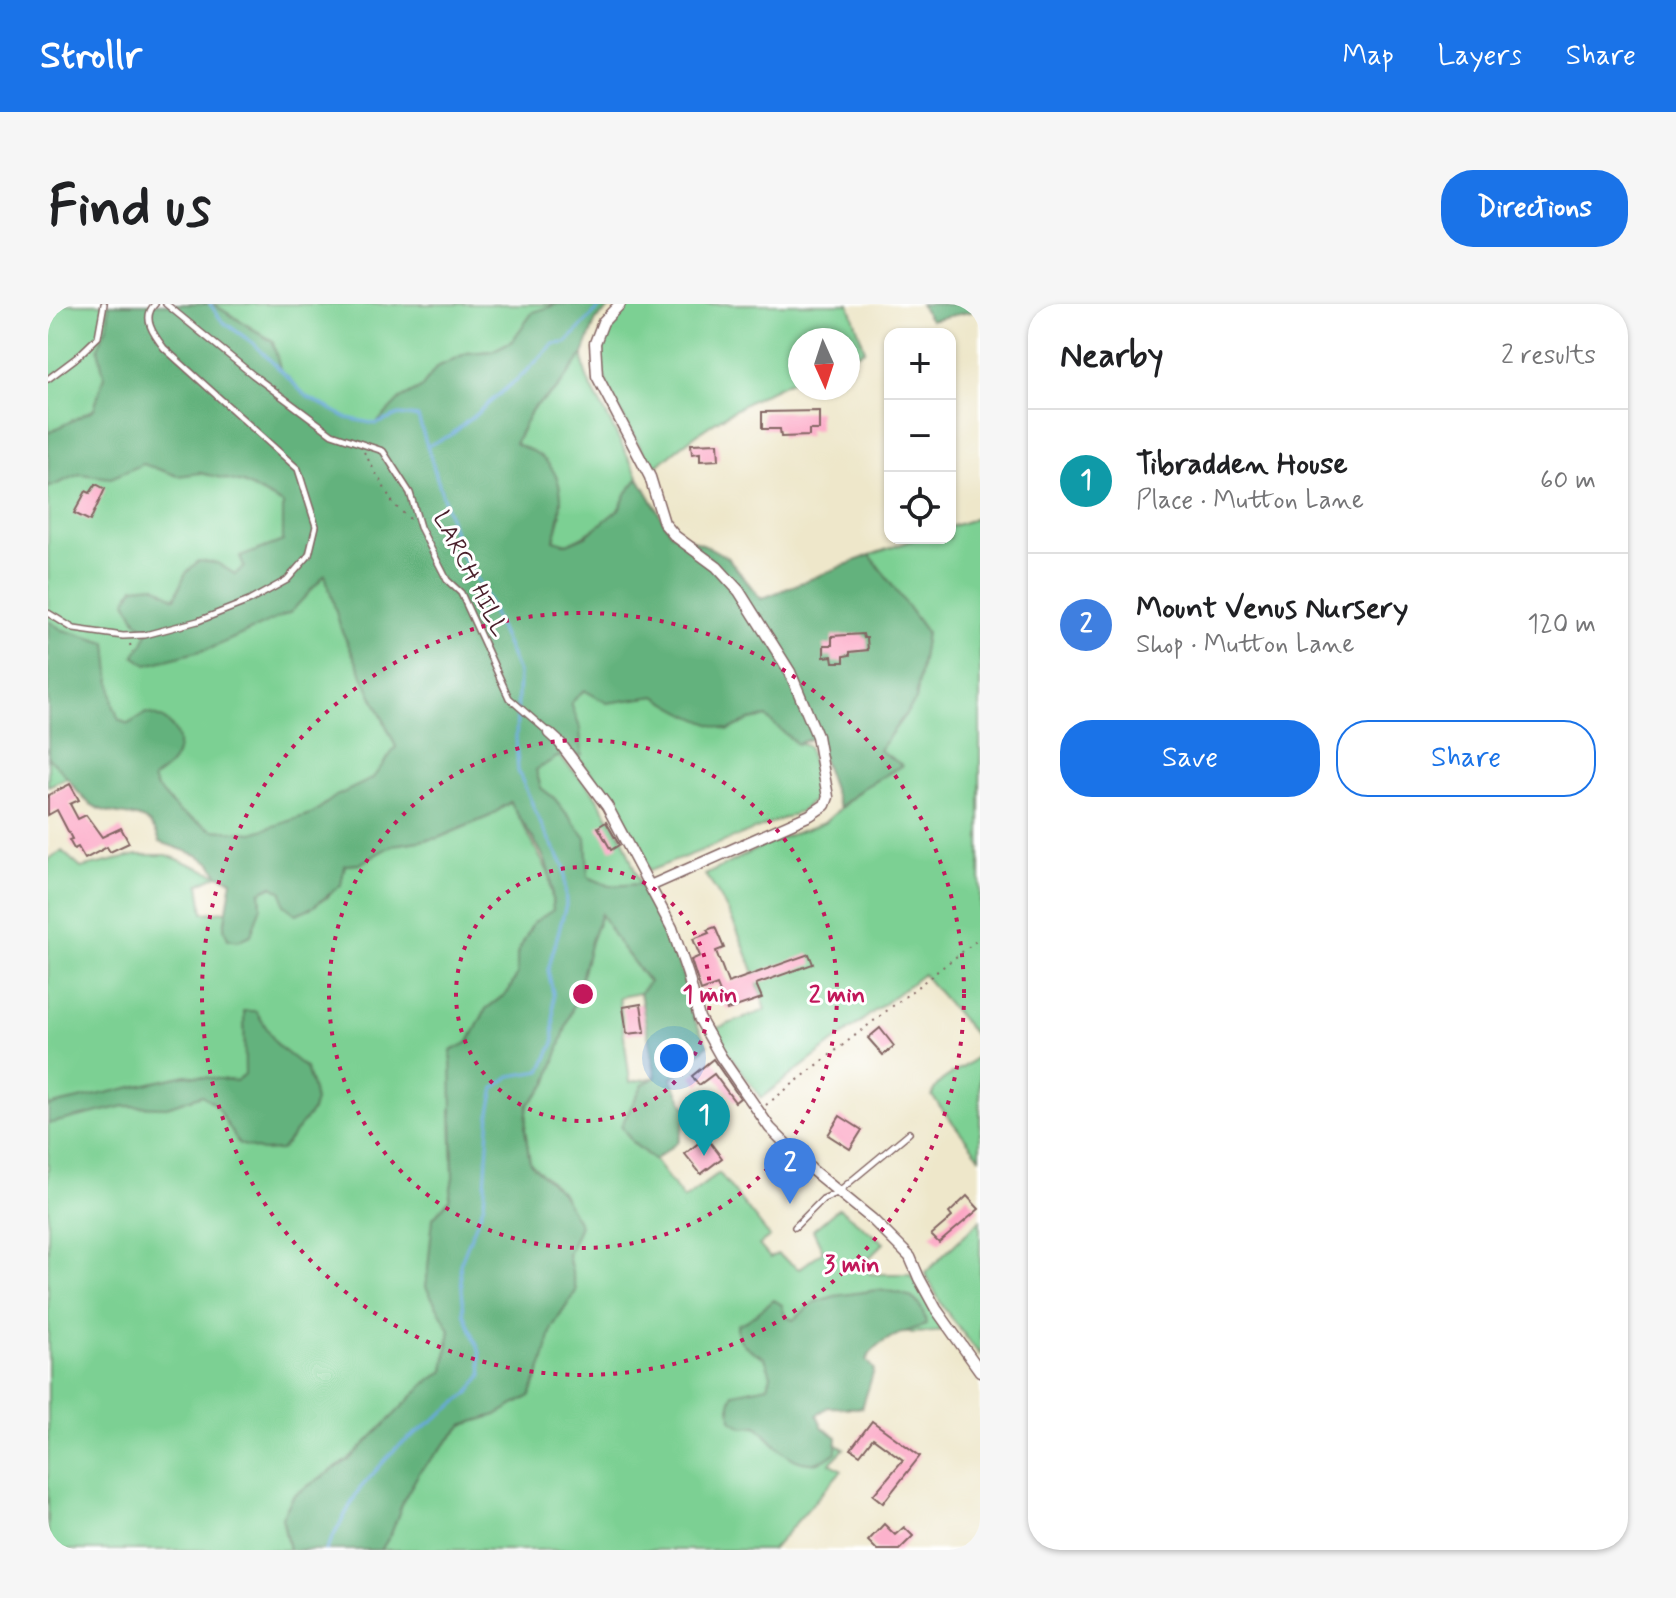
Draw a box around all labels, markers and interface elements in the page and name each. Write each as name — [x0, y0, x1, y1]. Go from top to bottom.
text: Strollr — [40, 32, 142, 81]
text: Map — [1343, 38, 1394, 75]
text: Layers — [1438, 38, 1522, 75]
text: Share — [1566, 38, 1636, 75]
button: Directions — [1441, 170, 1628, 247]
text: Find us — [48, 172, 211, 245]
north arrow — [788, 328, 860, 400]
map controls — [884, 328, 956, 544]
button: + — [884, 328, 956, 400]
text: Nearby — [1060, 334, 1164, 379]
text: 2 results — [1501, 339, 1596, 373]
button: − — [884, 400, 956, 472]
text: Tibradden House — [1136, 445, 1348, 484]
text: 1 — [1080, 464, 1092, 498]
text: 60 m — [1540, 464, 1596, 498]
button: locate — [884, 472, 956, 544]
text: Place · Mutton Lane — [1136, 484, 1364, 518]
street label: LARCH HILL — [425, 506, 515, 642]
text: Mount Venus Nursery — [1136, 589, 1408, 628]
text: 2 — [1080, 608, 1092, 642]
text: 120 m — [1527, 608, 1596, 642]
text: Shop · Mutton Lane — [1136, 628, 1355, 662]
button: Save — [1060, 720, 1320, 797]
button: Share — [1336, 720, 1596, 797]
centre of rings — [569, 980, 597, 1008]
text: 1 min — [682, 980, 738, 1011]
text: 2 min — [809, 980, 865, 1011]
your location — [654, 1038, 694, 1078]
pin: 1 — [678, 1090, 730, 1156]
pin: 2 — [764, 1138, 816, 1204]
text: 3 min — [824, 1250, 880, 1281]

